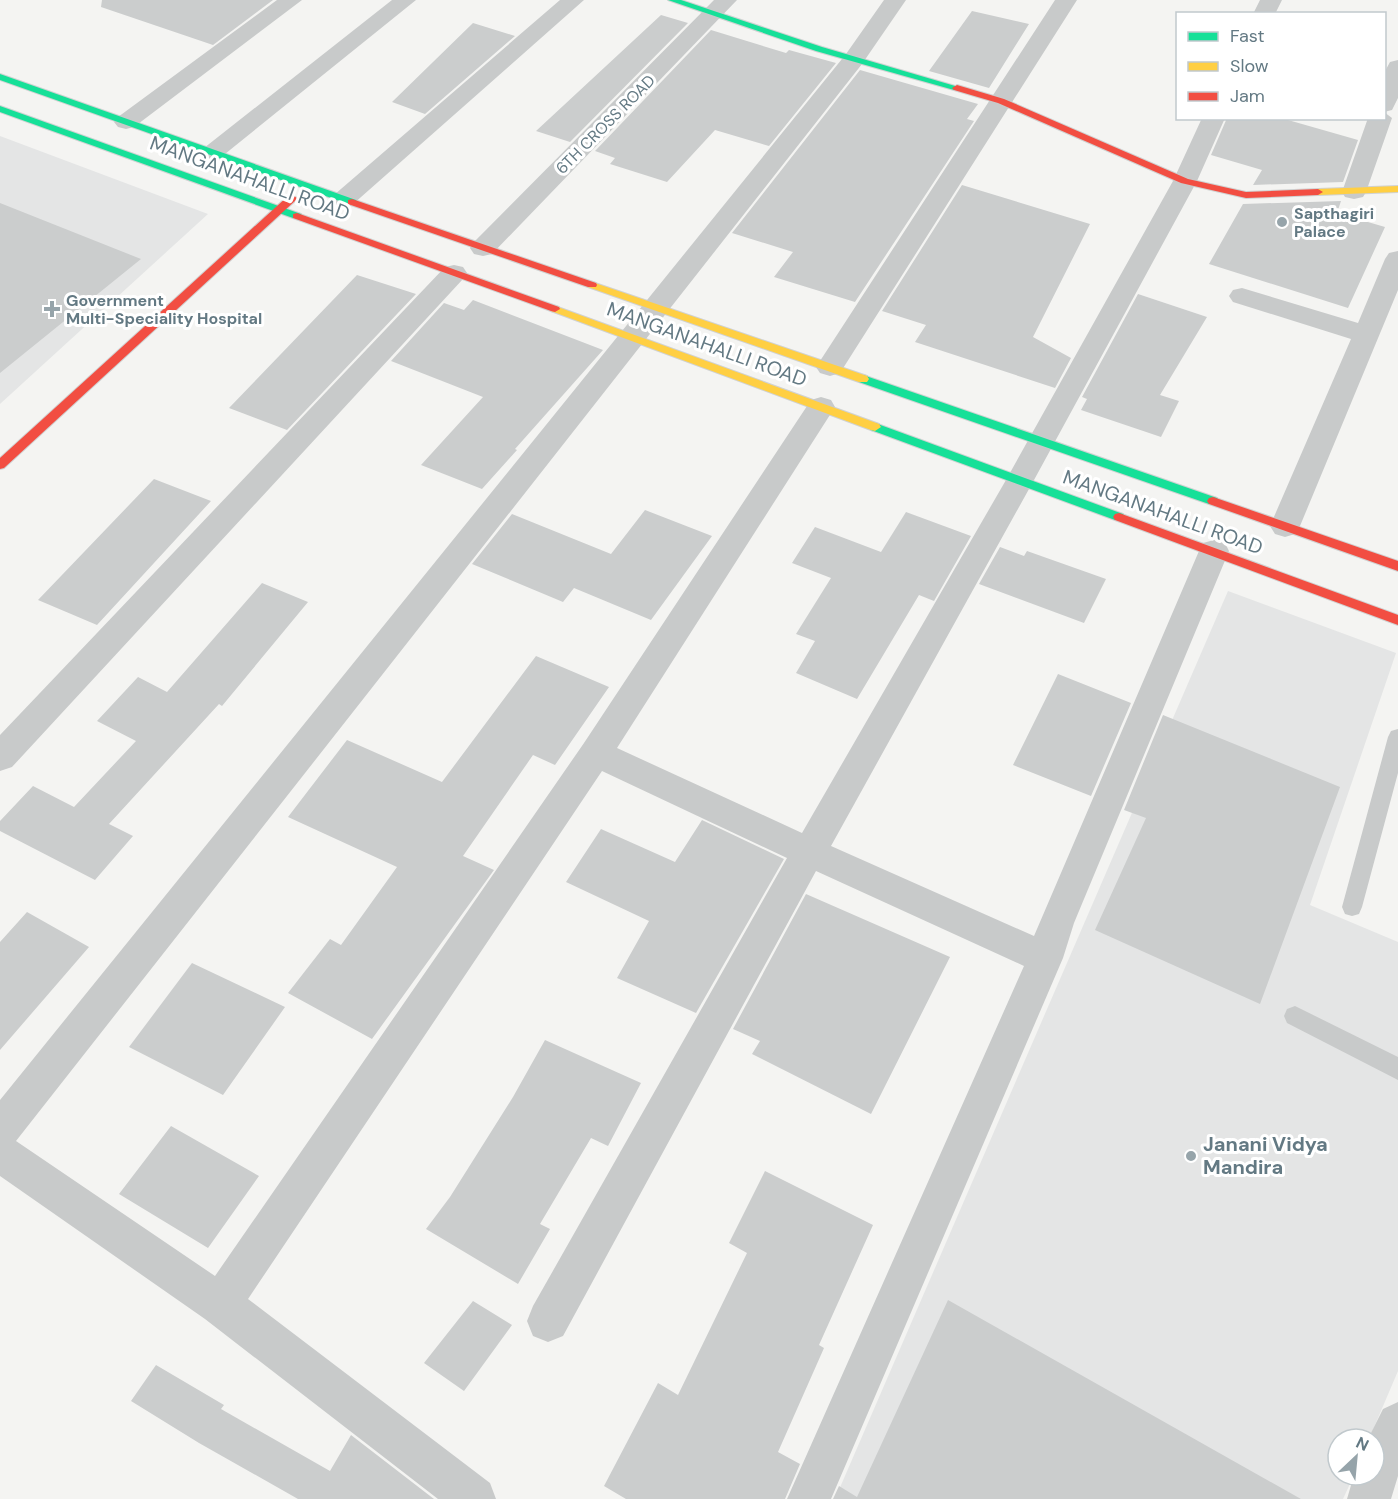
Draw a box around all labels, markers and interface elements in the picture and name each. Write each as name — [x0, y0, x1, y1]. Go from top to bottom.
legend — [1176, 12, 1386, 120]
text: Fast — [1230, 24, 1265, 48]
text: Slow — [1230, 54, 1269, 78]
street label: 6TH CROSS ROAD — [551, 70, 660, 179]
text: Jam — [1230, 84, 1265, 108]
street label: MANGANAHALLI ROAD — [146, 130, 354, 226]
place label: Sapthagiri Palace — [1294, 203, 1374, 242]
marker: Sapthagiri Palace — [1275, 215, 1289, 229]
place label: Government Multi-Speciality Hospital — [66, 290, 262, 329]
street label: MANGANAHALLI ROAD — [603, 296, 811, 392]
marker: Government Multi-Speciality Hospital — [43, 300, 61, 318]
street label: MANGANAHALLI ROAD — [1059, 464, 1267, 560]
place label: Janani Vidya Mandira — [1203, 1131, 1328, 1180]
marker: Janani Vidya Mandira — [1184, 1149, 1198, 1163]
north arrow — [1326, 1427, 1386, 1487]
text: N — [1353, 1432, 1372, 1456]

